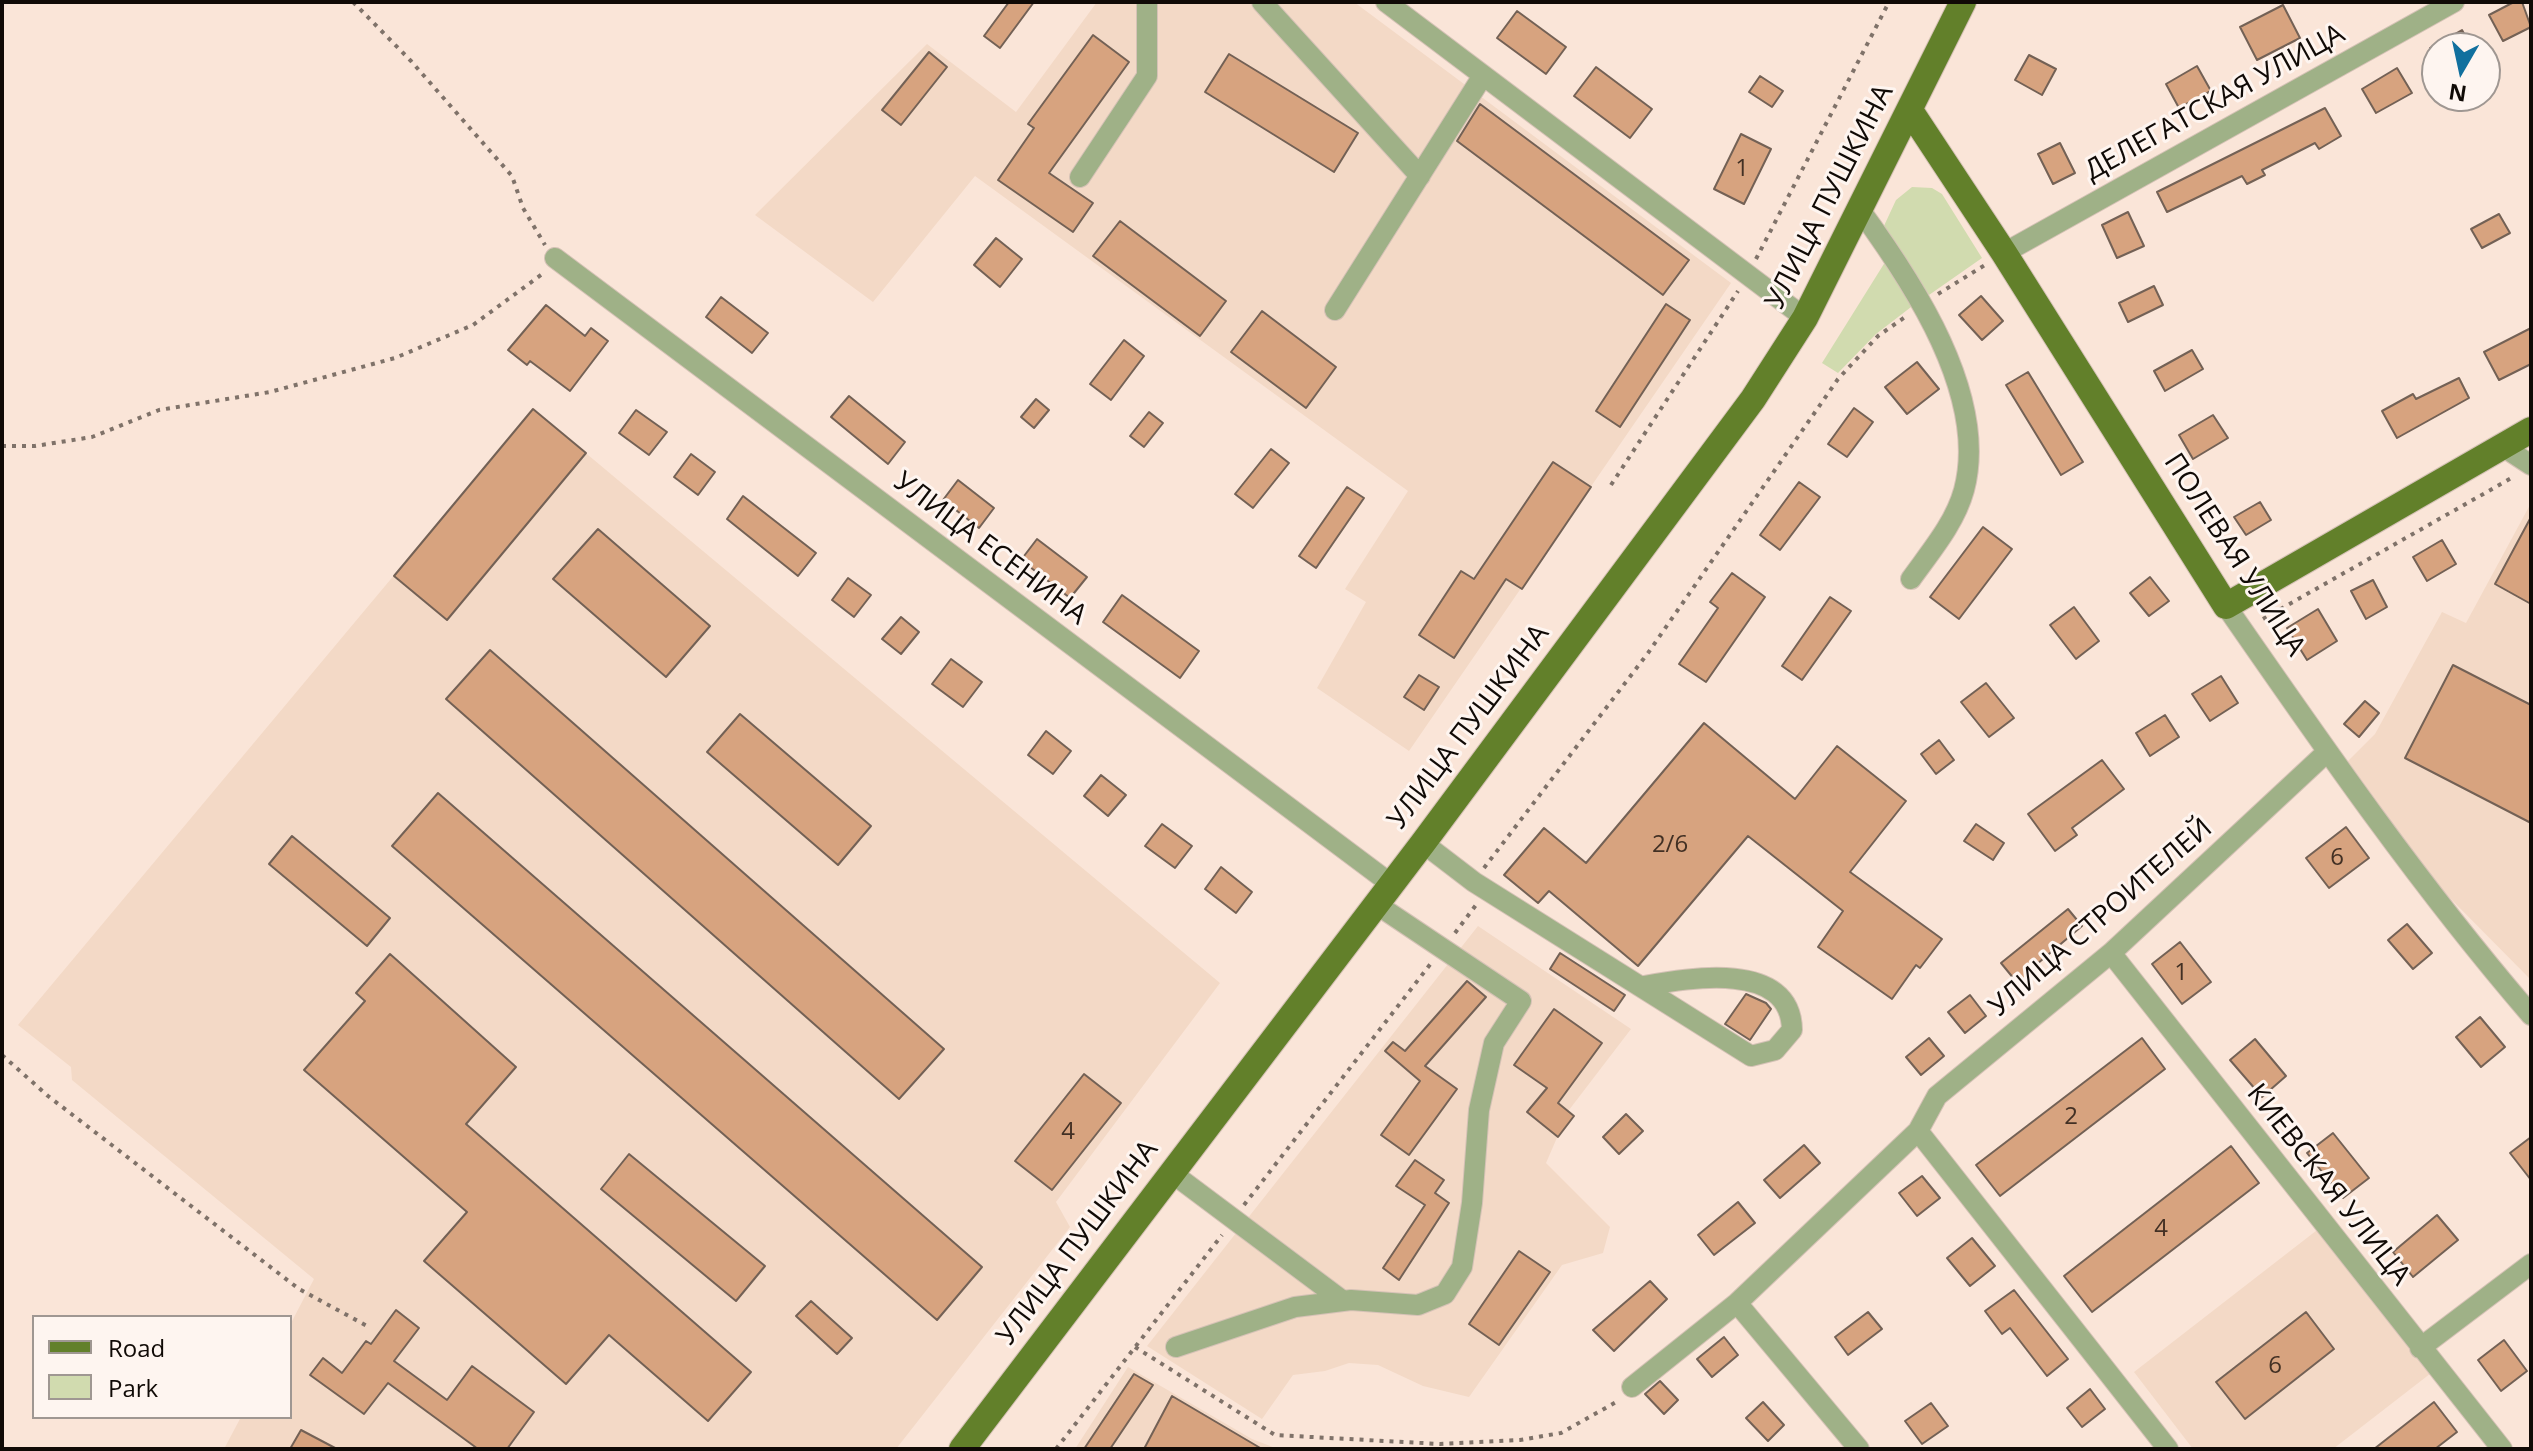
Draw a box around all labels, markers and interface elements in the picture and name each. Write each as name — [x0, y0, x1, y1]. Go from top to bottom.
street label: ДЕЛЕГАТСКАЯ УЛИЦА — [2079, 18, 2351, 188]
north arrow — [2421, 32, 2501, 112]
text: N — [2446, 78, 2469, 110]
street label: УЛИЦА ПУШКИНА — [1759, 79, 1901, 315]
house number: 1 — [1735, 155, 1749, 183]
street label: ПОЛЕВАЯ УЛИЦА — [2156, 447, 2312, 663]
street label: УЛИЦА ЕСЕНИНА — [887, 466, 1093, 632]
street label: УЛИЦА ПУШКИНА — [1381, 618, 1557, 836]
street label: УЛИЦА СТРОИТЕЛЕЙ — [1983, 812, 2219, 1024]
house number: 2/6 — [1652, 831, 1688, 859]
house number: 6 — [2330, 844, 2344, 872]
house number: 1 — [2174, 959, 2188, 987]
street label: КИЕВСКАЯ УЛИЦА — [2239, 1078, 2417, 1292]
house number: 2 — [2064, 1103, 2078, 1131]
house number: 4 — [1061, 1118, 1075, 1146]
street label: УЛИЦА ПУШКИНА — [990, 1134, 1166, 1352]
house number: 4 — [2154, 1215, 2168, 1243]
legend — [32, 1315, 292, 1419]
text: Road — [108, 1331, 165, 1364]
house number: 6 — [2268, 1352, 2282, 1380]
text: Park — [108, 1371, 158, 1404]

